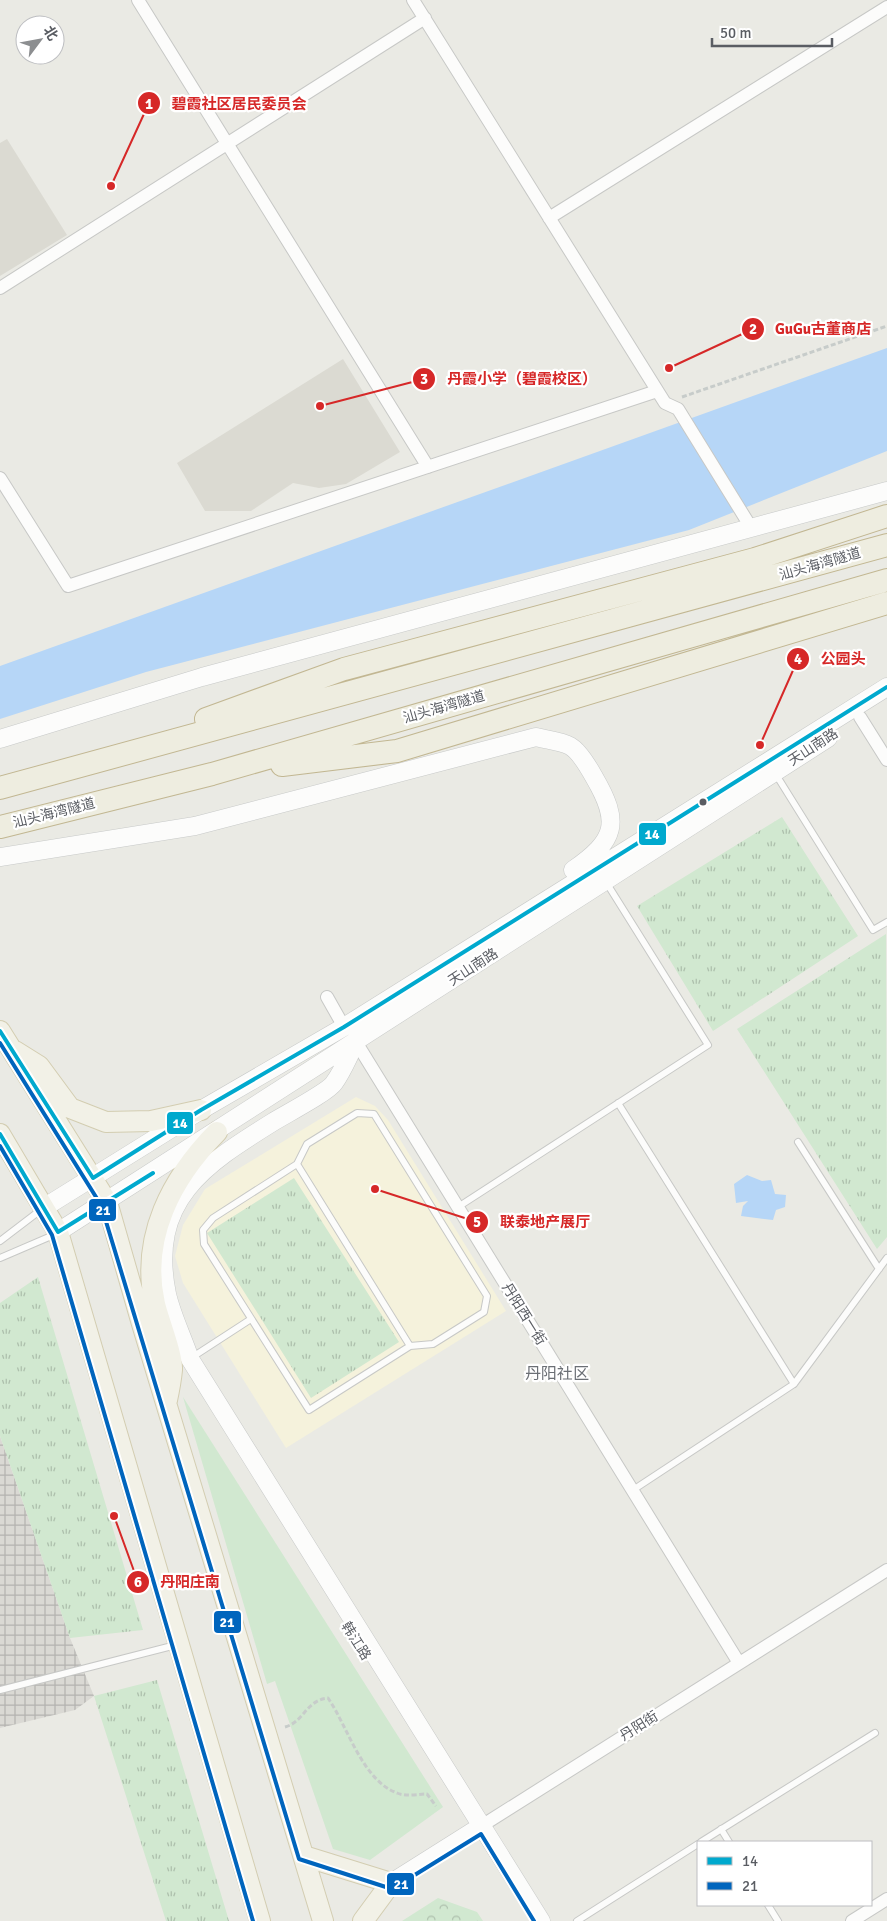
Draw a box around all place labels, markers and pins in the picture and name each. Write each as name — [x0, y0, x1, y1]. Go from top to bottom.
callout: 碧霞社区居民委员会 — [136, 88, 316, 118]
callout: GuGu古董商店 — [740, 314, 881, 344]
callout: 丹霞小学（碧霞校区） — [412, 364, 607, 394]
callout: 公园头 — [786, 644, 875, 674]
unlabelled marker — [698, 797, 708, 807]
callout: 联泰地产展厅 — [465, 1207, 600, 1237]
callout: 丹阳庄南 — [125, 1567, 230, 1597]

